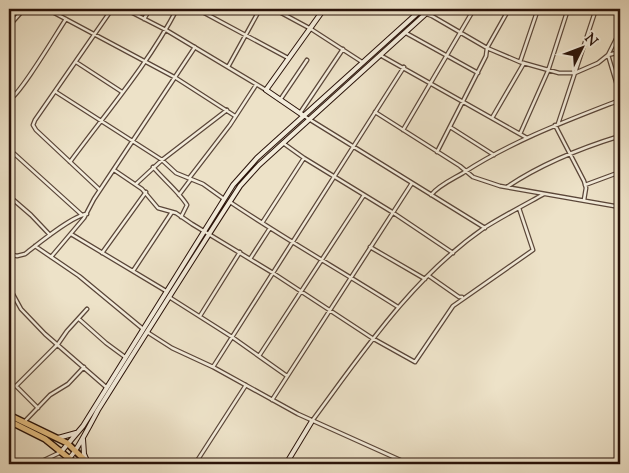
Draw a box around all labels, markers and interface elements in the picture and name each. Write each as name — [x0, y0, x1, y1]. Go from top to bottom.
north arrow — [556, 22, 606, 72]
text: N — [579, 30, 601, 51]

